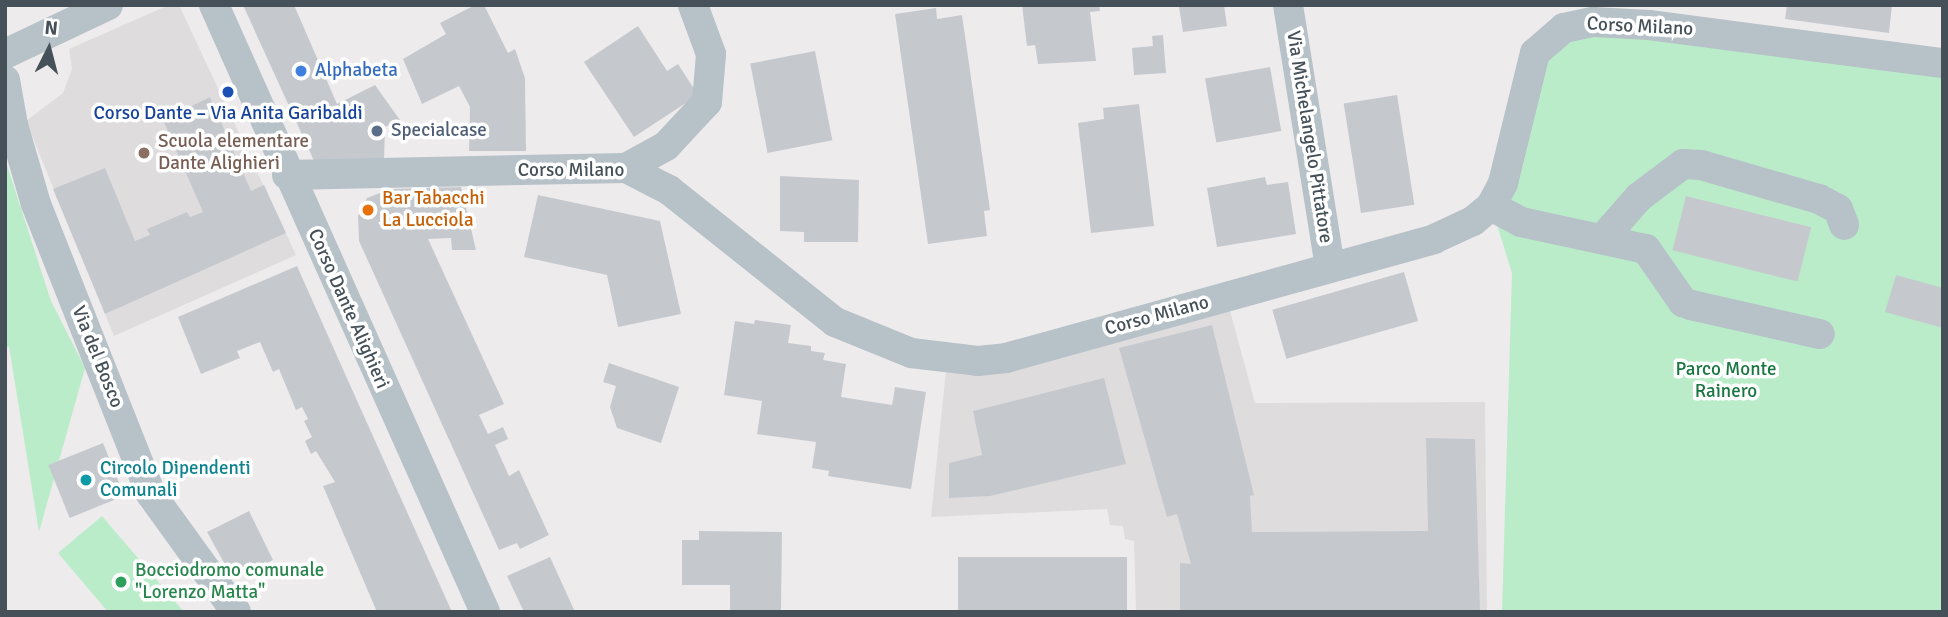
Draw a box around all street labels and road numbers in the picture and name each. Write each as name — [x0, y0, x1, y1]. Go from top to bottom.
street label: Corso Milano — [1586, 13, 1694, 41]
street label: Via Michelangelo Pittatore — [1281, 29, 1337, 245]
street label: Corso Milano — [518, 160, 624, 182]
street label: Corso Dante Alighieri — [303, 226, 393, 392]
street label: Corso Milano — [1103, 291, 1211, 341]
street label: Via del Bosco — [66, 303, 128, 411]

